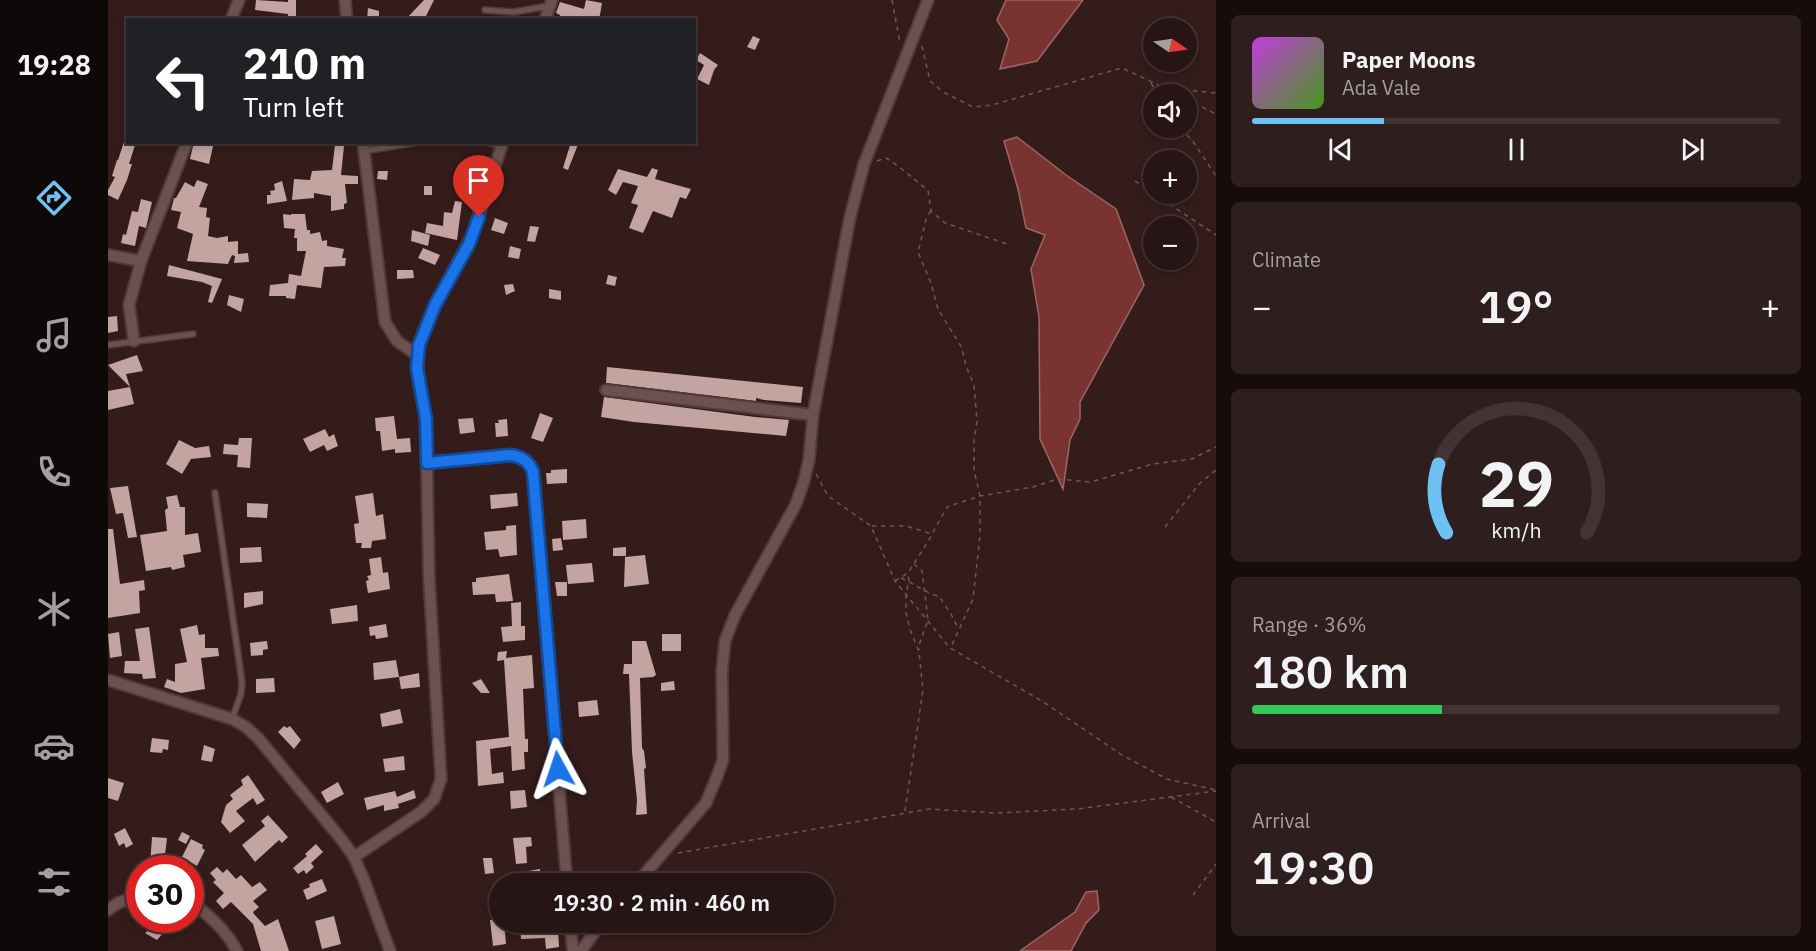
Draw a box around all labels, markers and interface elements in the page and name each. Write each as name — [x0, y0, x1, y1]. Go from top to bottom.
north arrow — [1143, 18, 1197, 72]
map controls — [1143, 18, 1197, 270]
text: 210 m — [243, 36, 366, 91]
icon: left — [144, 42, 222, 120]
text: Paper Moons — [1342, 45, 1475, 74]
text: 19:28 — [17, 47, 91, 82]
text: Ada Vale — [1342, 74, 1421, 101]
button: sound — [1143, 84, 1197, 138]
text: Turn left — [243, 89, 344, 124]
icon: previous — [1324, 133, 1357, 166]
icon: pause — [1500, 133, 1533, 166]
icon: next — [1676, 133, 1709, 166]
button: + — [1143, 150, 1197, 204]
pin — [453, 155, 504, 217]
icon: arrive — [462, 164, 495, 197]
icon: directions — [33, 177, 75, 219]
button: − — [1143, 216, 1197, 270]
text: Climate — [1252, 246, 1321, 273]
text: 19° — [1478, 277, 1554, 335]
text: − — [1252, 285, 1272, 328]
text: + — [1760, 285, 1780, 328]
icon: music — [33, 314, 75, 356]
text: 29 — [1479, 443, 1553, 524]
icon: phone — [33, 451, 75, 493]
text: km/h — [1491, 516, 1541, 544]
icon: climate — [33, 588, 75, 630]
text: Range · 36% — [1252, 611, 1367, 638]
text: 180 km — [1252, 642, 1409, 700]
icon: car — [33, 725, 75, 767]
position arrow — [526, 737, 590, 801]
text: Arrival — [1252, 807, 1310, 834]
text: 19:30 — [1252, 838, 1374, 896]
speed limit sign: 30 — [126, 855, 204, 933]
icon: filters — [33, 861, 75, 903]
text: 19:30 · 2 min · 460 m — [553, 888, 770, 917]

